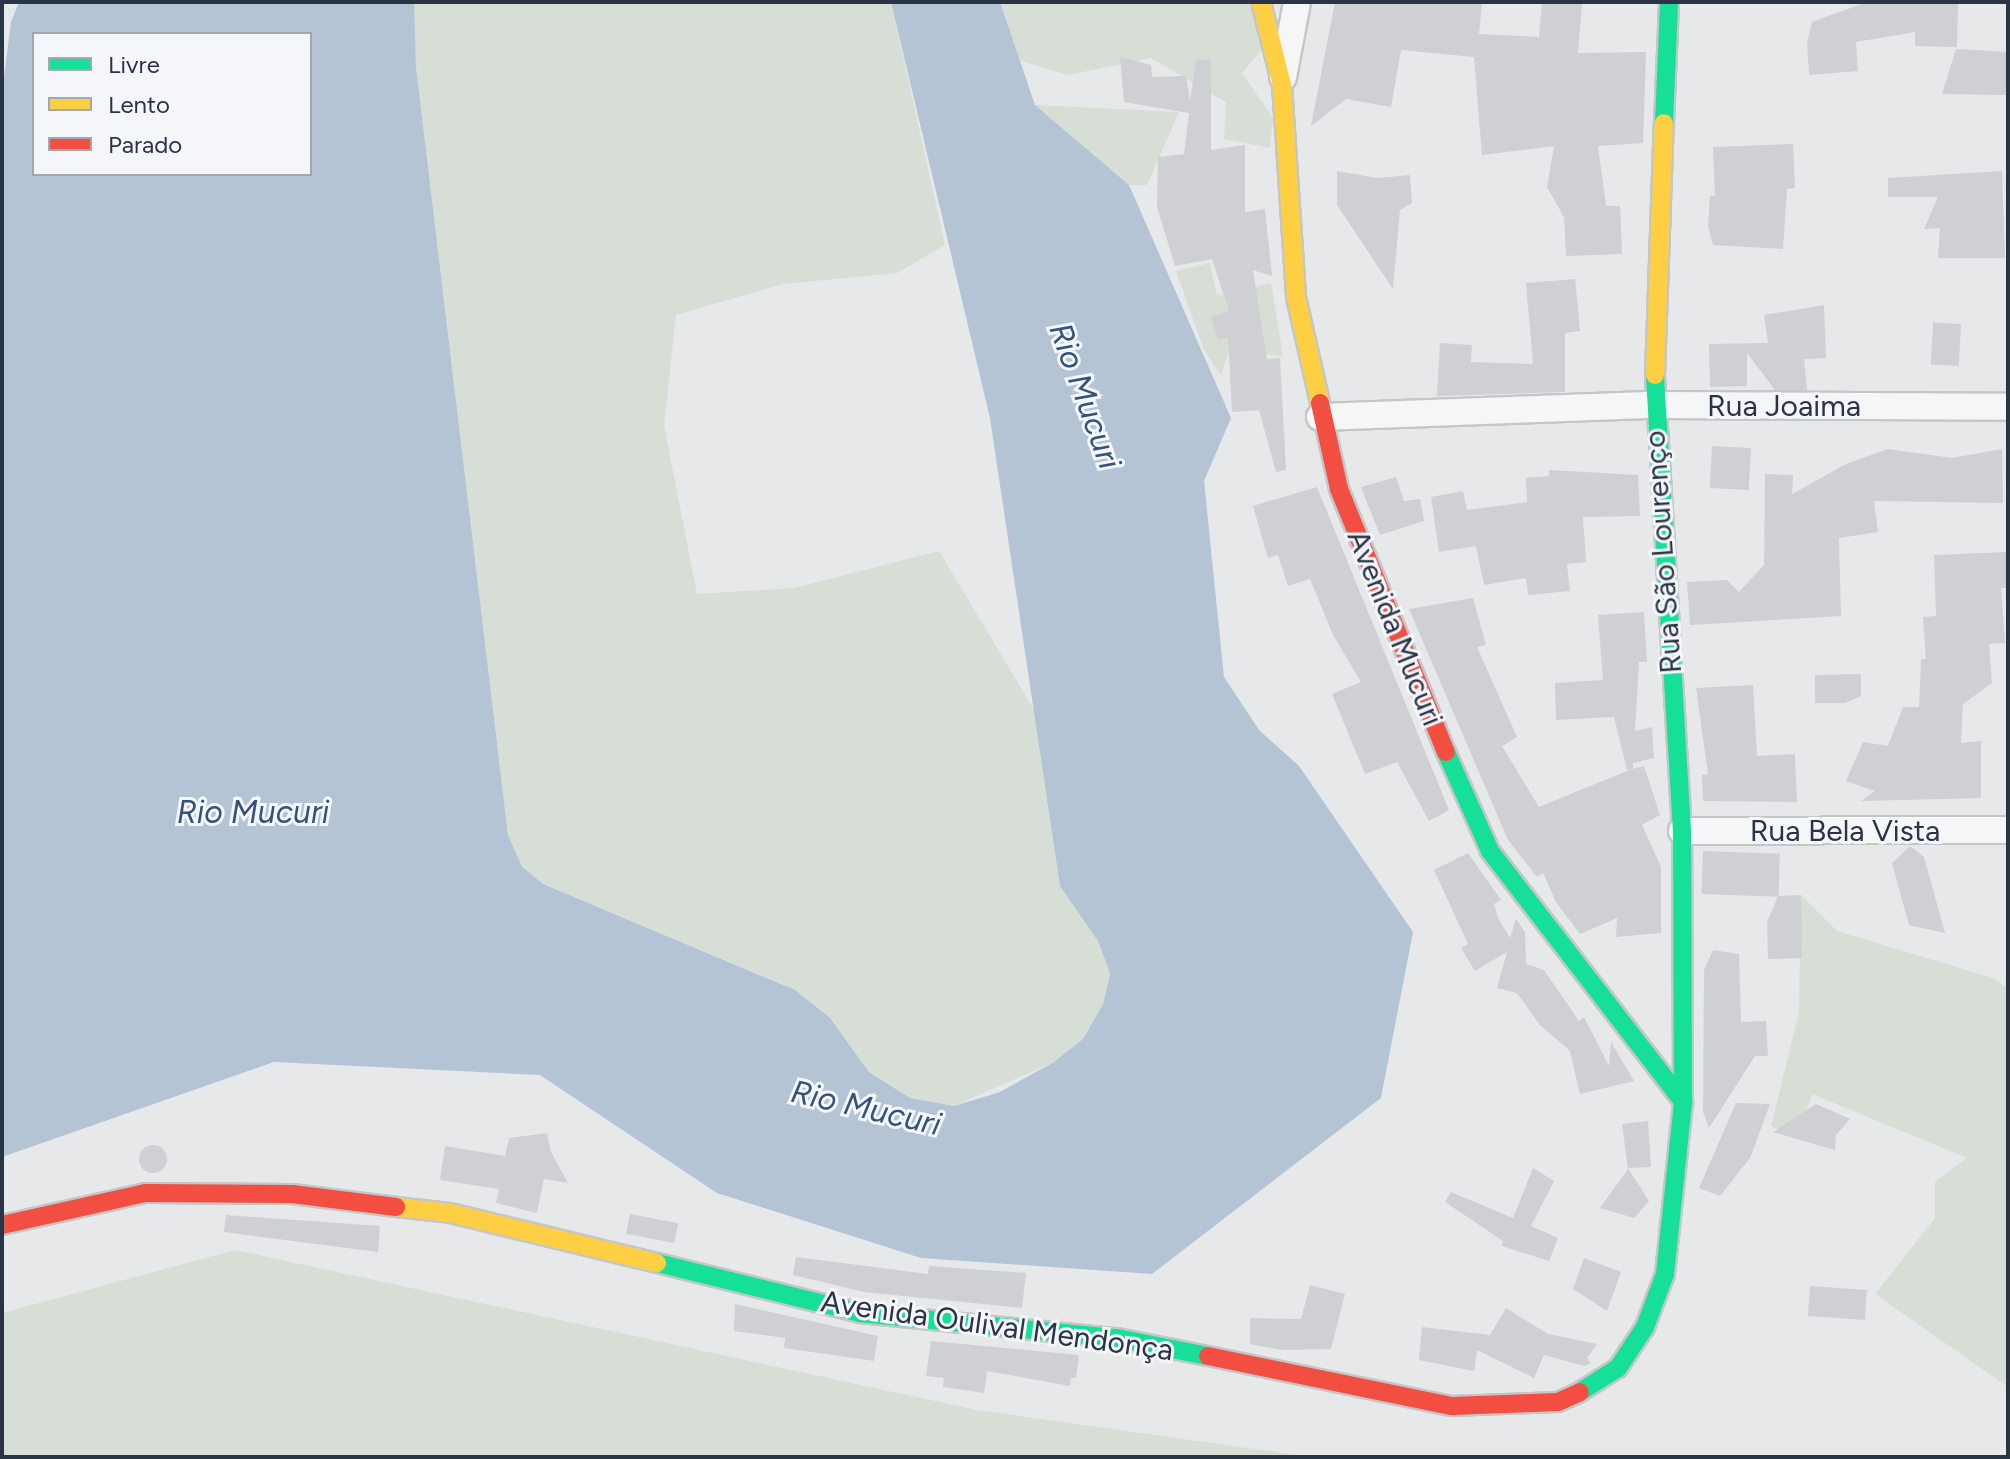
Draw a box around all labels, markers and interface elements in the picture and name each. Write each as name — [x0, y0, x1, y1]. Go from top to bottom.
legend — [32, 32, 312, 176]
text: Livre — [108, 50, 160, 79]
text: Lento — [108, 90, 170, 119]
text: Parado — [108, 130, 182, 159]
water label: Rio Mucuri — [1041, 318, 1129, 474]
street label: Rua Joaima — [1707, 388, 1861, 424]
street label: Rua São Lourenço — [1637, 429, 1689, 675]
street label: Avenida Mucuri — [1339, 525, 1451, 731]
water label: Rio Mucuri — [177, 793, 329, 831]
street label: Rua Bela Vista — [1750, 813, 1940, 849]
water label: Rio Mucuri — [787, 1072, 945, 1144]
street label: Avenida Oulival Mendonça — [818, 1283, 1176, 1369]

